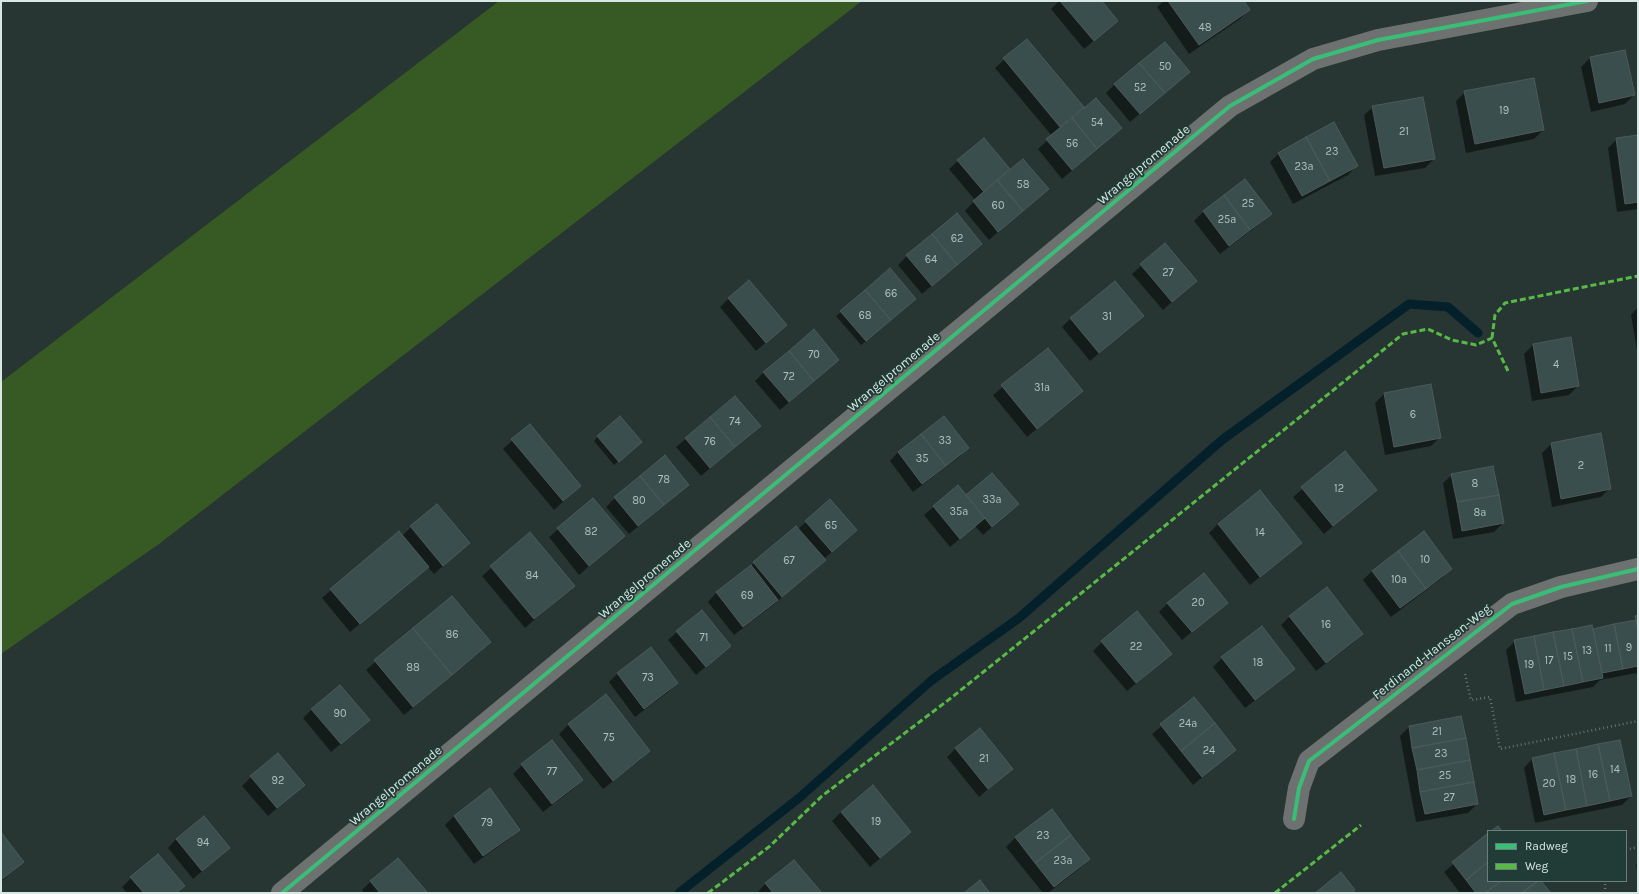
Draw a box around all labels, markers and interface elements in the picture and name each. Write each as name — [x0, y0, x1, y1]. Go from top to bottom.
house number: 48 — [1199, 21, 1211, 35]
house number: 50 — [1159, 60, 1171, 74]
house number: 52 — [1134, 81, 1146, 95]
house number: 19 — [1499, 104, 1509, 118]
house number: 54 — [1091, 116, 1103, 130]
street label: Wrangelpromenade — [1094, 122, 1194, 208]
house number: 21 — [1399, 125, 1409, 139]
house number: 56 — [1066, 137, 1078, 151]
house number: 23 — [1326, 145, 1338, 159]
house number: 23a — [1295, 160, 1313, 174]
house number: 58 — [1017, 178, 1029, 192]
house number: 25 — [1242, 197, 1254, 211]
house number: 60 — [992, 199, 1004, 213]
house number: 25a — [1218, 213, 1236, 227]
house number: 62 — [951, 232, 963, 246]
house number: 64 — [925, 253, 937, 267]
house number: 27 — [1162, 266, 1174, 280]
house number: 66 — [885, 287, 897, 301]
house number: 68 — [858, 309, 872, 323]
house number: 31 — [1102, 310, 1112, 324]
street label: Wrangelpromenade — [844, 329, 944, 415]
house number: 70 — [808, 348, 820, 362]
house number: 4 — [1553, 358, 1559, 372]
house number: 72 — [783, 370, 795, 384]
house number: 31a — [1034, 381, 1050, 395]
house number: 6 — [1410, 408, 1416, 422]
house number: 74 — [729, 415, 741, 429]
house number: 33 — [939, 434, 951, 448]
house number: 76 — [704, 435, 716, 449]
house number: 35 — [916, 452, 928, 466]
house number: 2 — [1578, 459, 1584, 473]
house number: 78 — [658, 473, 670, 487]
house number: 8 — [1472, 477, 1478, 491]
house number: 12 — [1334, 482, 1344, 496]
house number: 33a — [982, 493, 1002, 507]
house number: 80 — [632, 494, 646, 508]
house number: 35a — [950, 505, 968, 519]
house number: 8a — [1474, 506, 1486, 520]
house number: 65 — [825, 519, 837, 533]
house number: 82 — [584, 525, 598, 539]
house number: 14 — [1255, 526, 1265, 540]
street label: Wrangelpromenade — [595, 536, 695, 622]
house number: 10 — [1420, 553, 1430, 567]
house number: 67 — [783, 554, 795, 568]
house number: 84 — [526, 569, 538, 583]
house number: 10a — [1391, 573, 1407, 587]
house number: 69 — [741, 589, 753, 603]
house number: 20 — [1192, 596, 1204, 610]
street label: Ferdinand-Hanssen-Weg — [1370, 601, 1494, 703]
house number: 16 — [1321, 618, 1331, 632]
house number: 86 — [445, 628, 459, 642]
house number: 71 — [700, 631, 708, 645]
house number: 22 — [1130, 640, 1142, 654]
house number: 9 — [1626, 641, 1632, 655]
house number: 11 — [1604, 642, 1612, 656]
house number: 13 — [1582, 644, 1592, 658]
house number: 15 — [1563, 650, 1573, 664]
house number: 17 — [1545, 654, 1553, 668]
house number: 18 — [1253, 656, 1263, 670]
house number: 19 — [1524, 658, 1534, 672]
house number: 88 — [406, 661, 420, 675]
house number: 73 — [642, 671, 654, 685]
house number: 90 — [334, 707, 346, 721]
house number: 24a — [1179, 717, 1197, 731]
house number: 21 — [1432, 725, 1442, 739]
house number: 75 — [603, 731, 615, 745]
street label: Wrangelpromenade — [346, 743, 446, 829]
house number: 24 — [1203, 744, 1215, 758]
house number: 23 — [1435, 747, 1447, 761]
house number: 21 — [979, 752, 989, 766]
house number: 14 — [1610, 763, 1620, 777]
house number: 77 — [547, 765, 557, 779]
house number: 16 — [1588, 768, 1598, 782]
house number: 25 — [1439, 769, 1451, 783]
house number: 18 — [1566, 773, 1576, 787]
house number: 92 — [272, 774, 284, 788]
house number: 20 — [1543, 777, 1555, 791]
house number: 27 — [1443, 791, 1455, 805]
house number: 19 — [871, 815, 881, 829]
house number: 79 — [481, 816, 493, 830]
house number: 23 — [1037, 829, 1049, 843]
legend — [1487, 830, 1627, 882]
house number: 94 — [197, 836, 209, 850]
text: Radweg — [1525, 839, 1568, 853]
house number: 23a — [1054, 854, 1072, 868]
text: Weg — [1525, 859, 1548, 873]

